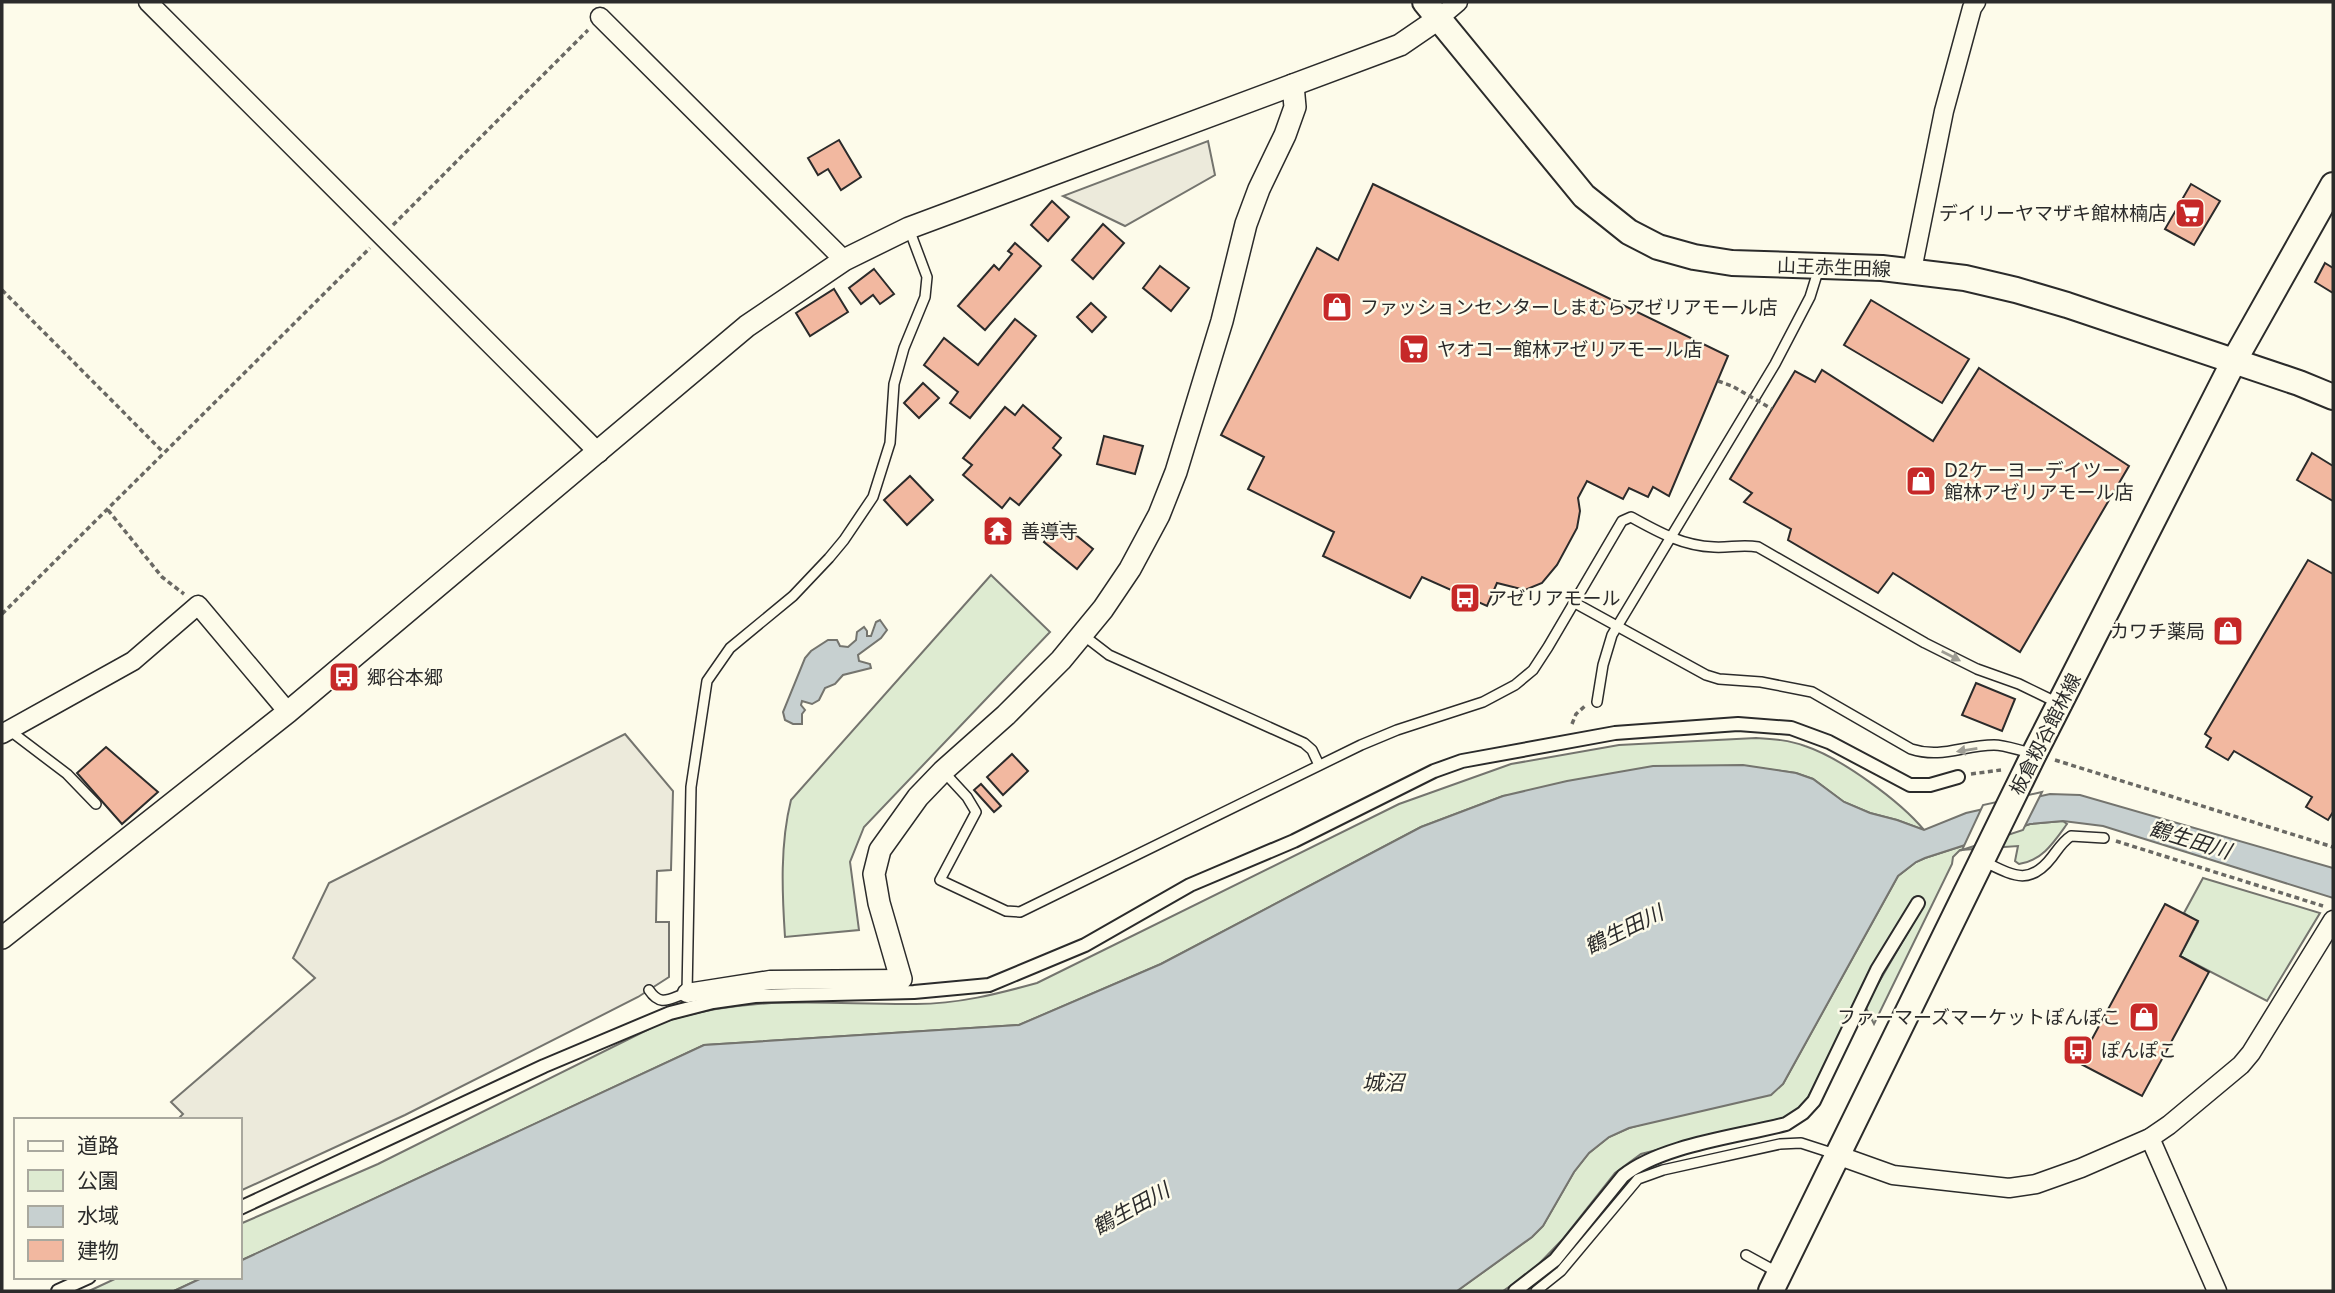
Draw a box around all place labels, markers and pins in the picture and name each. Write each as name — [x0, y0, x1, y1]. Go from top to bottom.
supermarket icon: デイリーヤマザキ館林楠店 — [2173, 196, 2207, 230]
place label: デイリーヤマザキ館林楠店 — [1939, 200, 2167, 226]
shop icon: ファッションセンターしまむらアゼリアモール店 — [1320, 290, 1354, 324]
place label: ファッションセンターしまむらアゼリアモール店 — [1360, 294, 1778, 320]
supermarket icon: ヤオコー館林アゼリアモール店 — [1397, 332, 1431, 366]
place label: ヤオコー館林アゼリアモール店 — [1437, 336, 1703, 362]
place label: D2ケーヨーデイツー 館林アゼリアモール店 — [1944, 457, 2134, 505]
shop icon: D2ケーヨーデイツー 館林アゼリアモール店 — [1904, 464, 1938, 498]
temple icon: 善導寺 — [981, 514, 1015, 548]
place label: 善導寺 — [1021, 518, 1078, 544]
bus stop icon: アゼリアモール — [1448, 581, 1482, 615]
place label: アゼリアモール — [1488, 585, 1621, 611]
shop icon: カワチ薬局 — [2211, 614, 2245, 648]
place label: カワチ薬局 — [2110, 618, 2205, 644]
bus stop icon: 郷谷本郷 — [327, 660, 361, 694]
place label: 郷谷本郷 — [367, 664, 443, 690]
shop icon: ファーマーズマーケットぽんぽこ — [2127, 1000, 2161, 1034]
place label: ファーマーズマーケットぽんぽこ — [1837, 1004, 2121, 1030]
bus stop icon: ぽんぽこ — [2061, 1033, 2095, 1067]
place label: ぽんぽこ — [2101, 1037, 2177, 1063]

